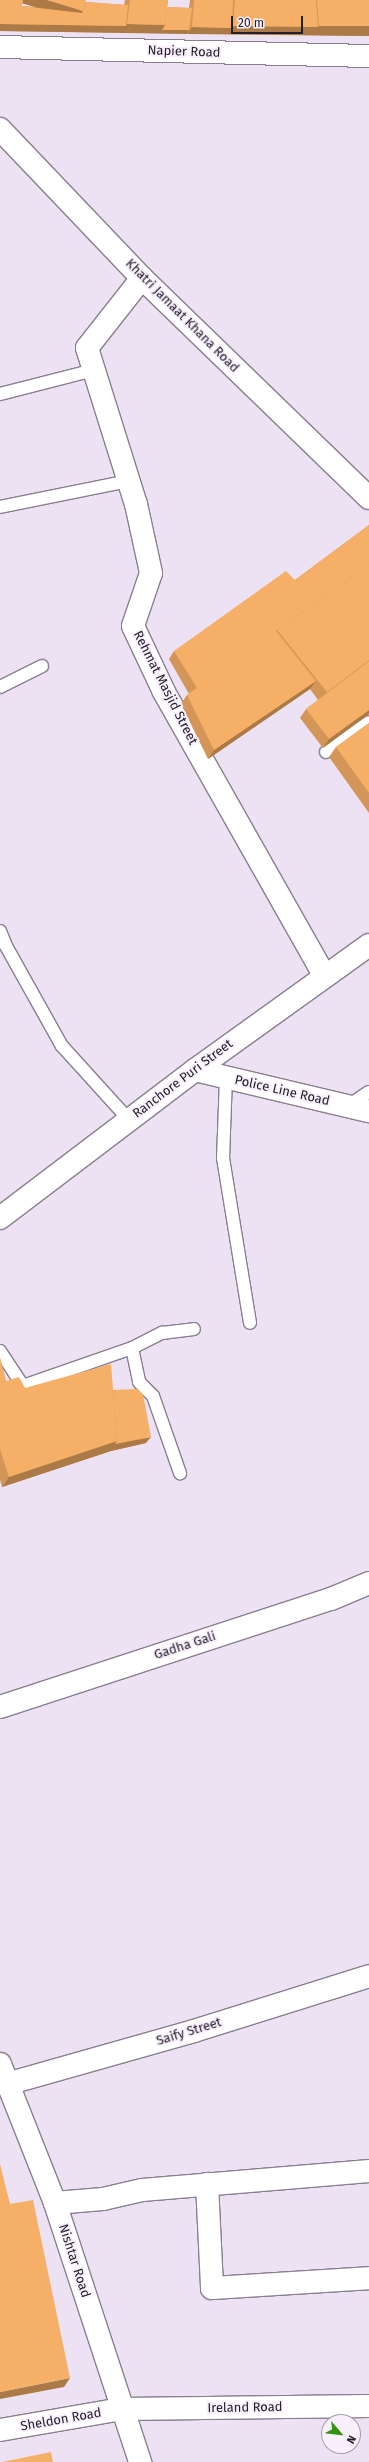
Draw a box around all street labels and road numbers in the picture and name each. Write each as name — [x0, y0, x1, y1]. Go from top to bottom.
street label: Napier Road — [147, 43, 221, 61]
street label: Khatri Jamaat Khana Road — [122, 256, 242, 376]
street label: Rehmat Masjid Street — [130, 628, 200, 748]
street label: Ranchore Puri Street — [130, 1036, 236, 1122]
street label: Police Line Road — [233, 1072, 331, 1110]
street label: Gadha Gali — [152, 1629, 218, 1663]
street label: Saify Street — [155, 2015, 223, 2049]
street label: Nishtar Road — [55, 2222, 93, 2300]
street label: Ireland Road — [207, 2400, 283, 2416]
street label: Sheldon Road — [19, 2405, 103, 2435]

